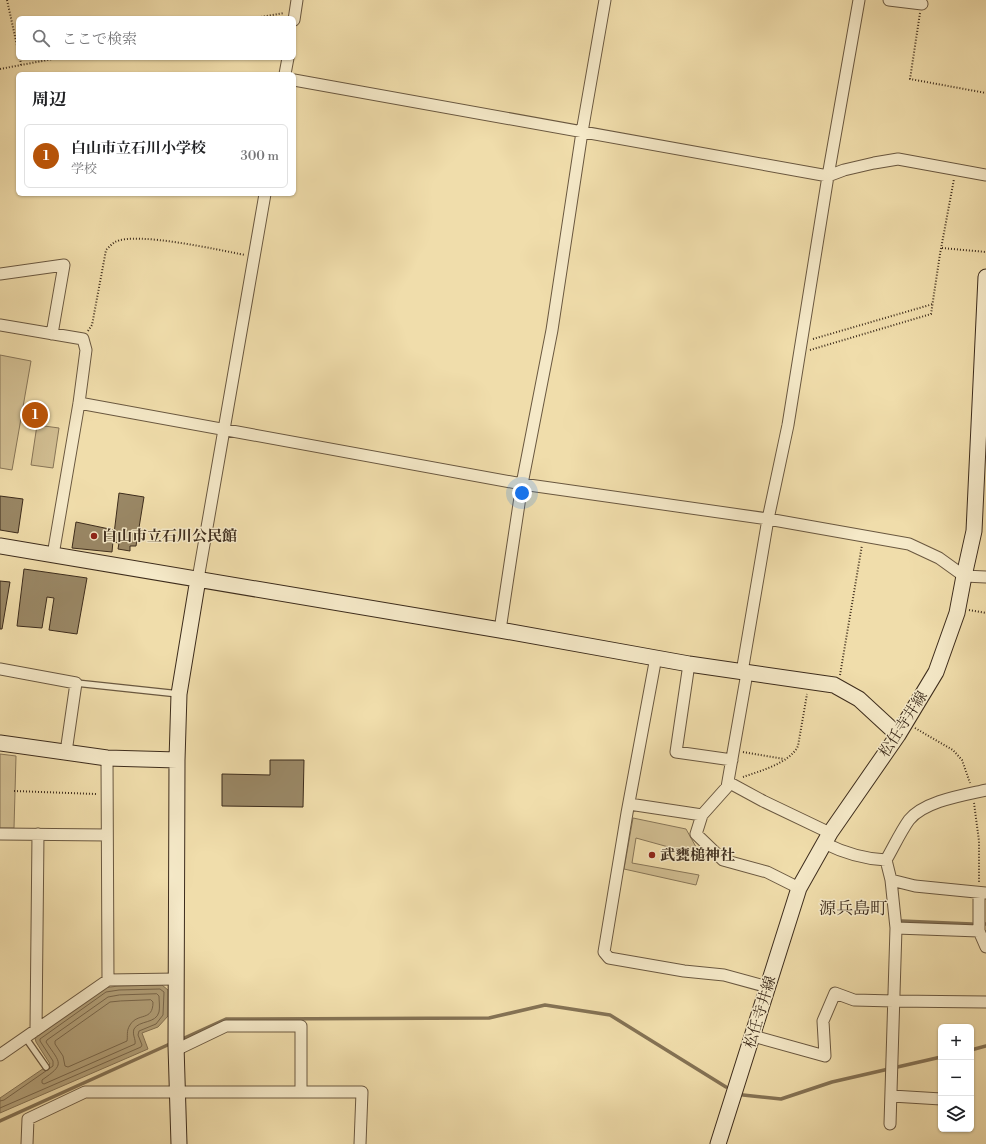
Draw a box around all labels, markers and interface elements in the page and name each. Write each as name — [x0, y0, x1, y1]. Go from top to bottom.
search box — [16, 16, 296, 60]
icon: search — [30, 27, 52, 49]
text: ここで検索 — [62, 30, 137, 49]
text: 周辺 — [32, 89, 66, 111]
text: 白山市立石川小学校 — [71, 139, 206, 158]
text: 1 — [43, 148, 49, 164]
text: 300 m — [241, 148, 279, 164]
text: 学校 — [71, 161, 97, 177]
pin: 1 — [22, 400, 48, 430]
your location — [512, 483, 532, 503]
place label: 白山市立石川公民館 — [102, 527, 237, 546]
marker: 白山市立石川公民館 — [89, 531, 99, 541]
street label: 松任寺井線 — [875, 688, 932, 761]
place label: 武甕槌神社 — [660, 846, 735, 865]
marker: 武甕槌神社 — [647, 850, 657, 860]
district label: 源兵島町 — [819, 898, 887, 920]
street label: 松任寺井線 — [740, 973, 781, 1051]
map controls — [938, 1024, 974, 1132]
button: + — [938, 1024, 974, 1060]
button: − — [938, 1060, 974, 1096]
button: layers — [938, 1096, 974, 1132]

